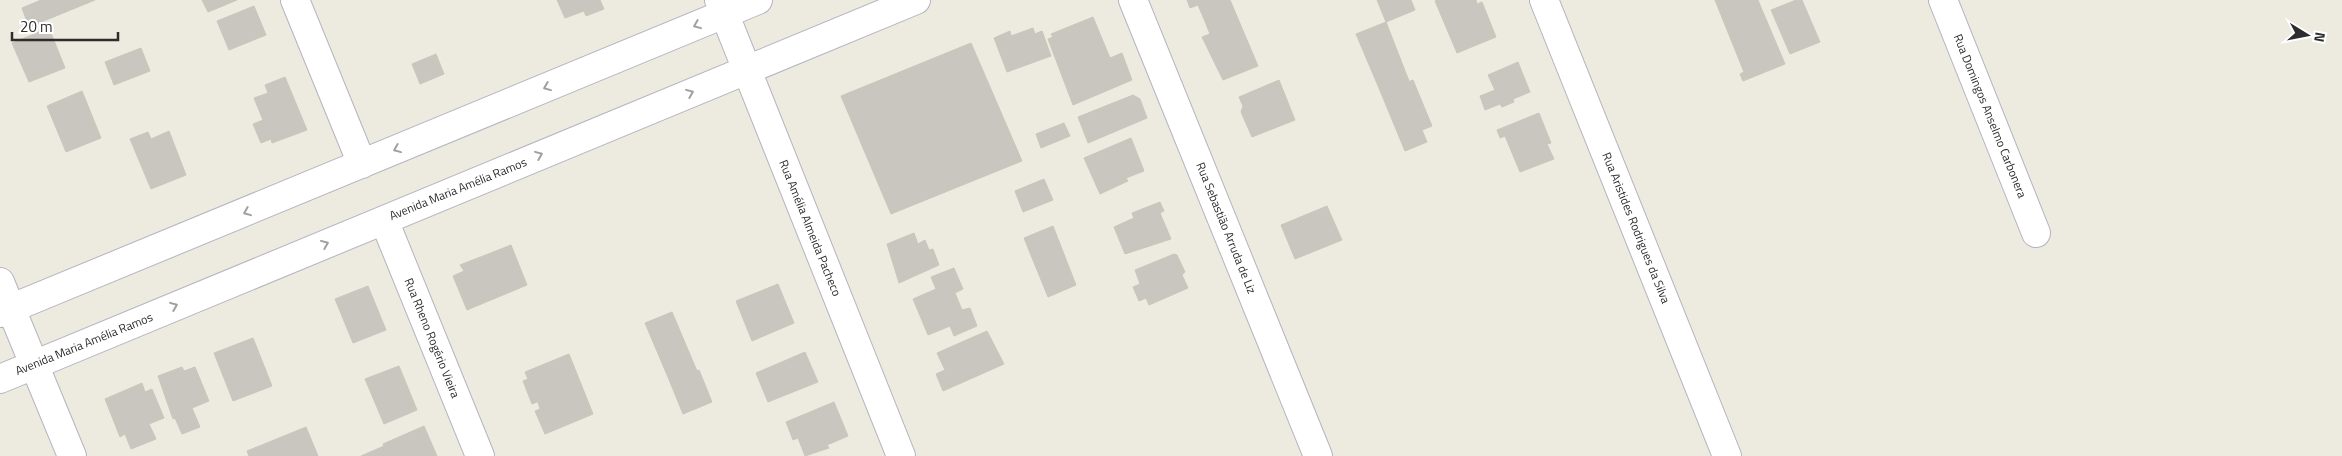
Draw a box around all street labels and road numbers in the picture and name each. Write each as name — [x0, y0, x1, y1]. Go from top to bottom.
street label: Rua Domingos Anselmo Carbonera — [1949, 31, 2032, 201]
street label: Rua Aristides Rodrigues da Silva — [1597, 149, 1676, 306]
street label: Avenida Maria Amélia Ramos — [386, 152, 530, 225]
street label: Rua Amélia Almeida Pacheco — [774, 157, 847, 299]
street label: Rua Sebastião Arruda de Liz — [1191, 159, 1262, 296]
street label: Rua Rheno Rogério Vieira — [400, 275, 465, 401]
street label: Avenida Maria Amélia Ramos — [12, 307, 156, 380]

